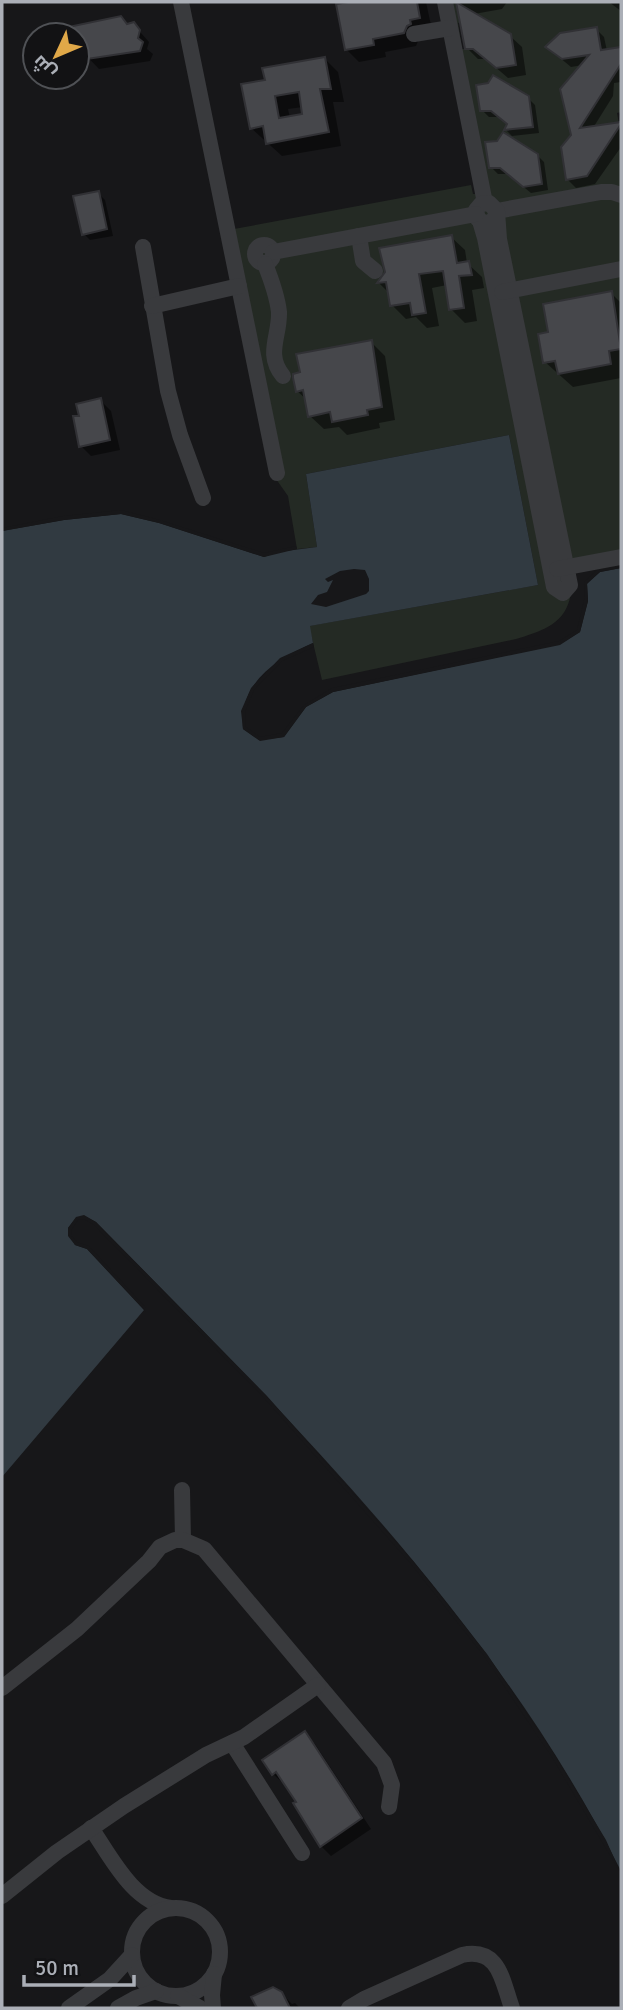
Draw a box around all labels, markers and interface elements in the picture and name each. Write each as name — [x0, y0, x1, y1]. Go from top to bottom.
north arrow — [21, 21, 91, 91]
text: ش — [27, 50, 62, 84]
scale bar — [24, 1944, 135, 1988]
text: 50 m — [35, 1955, 79, 1981]

